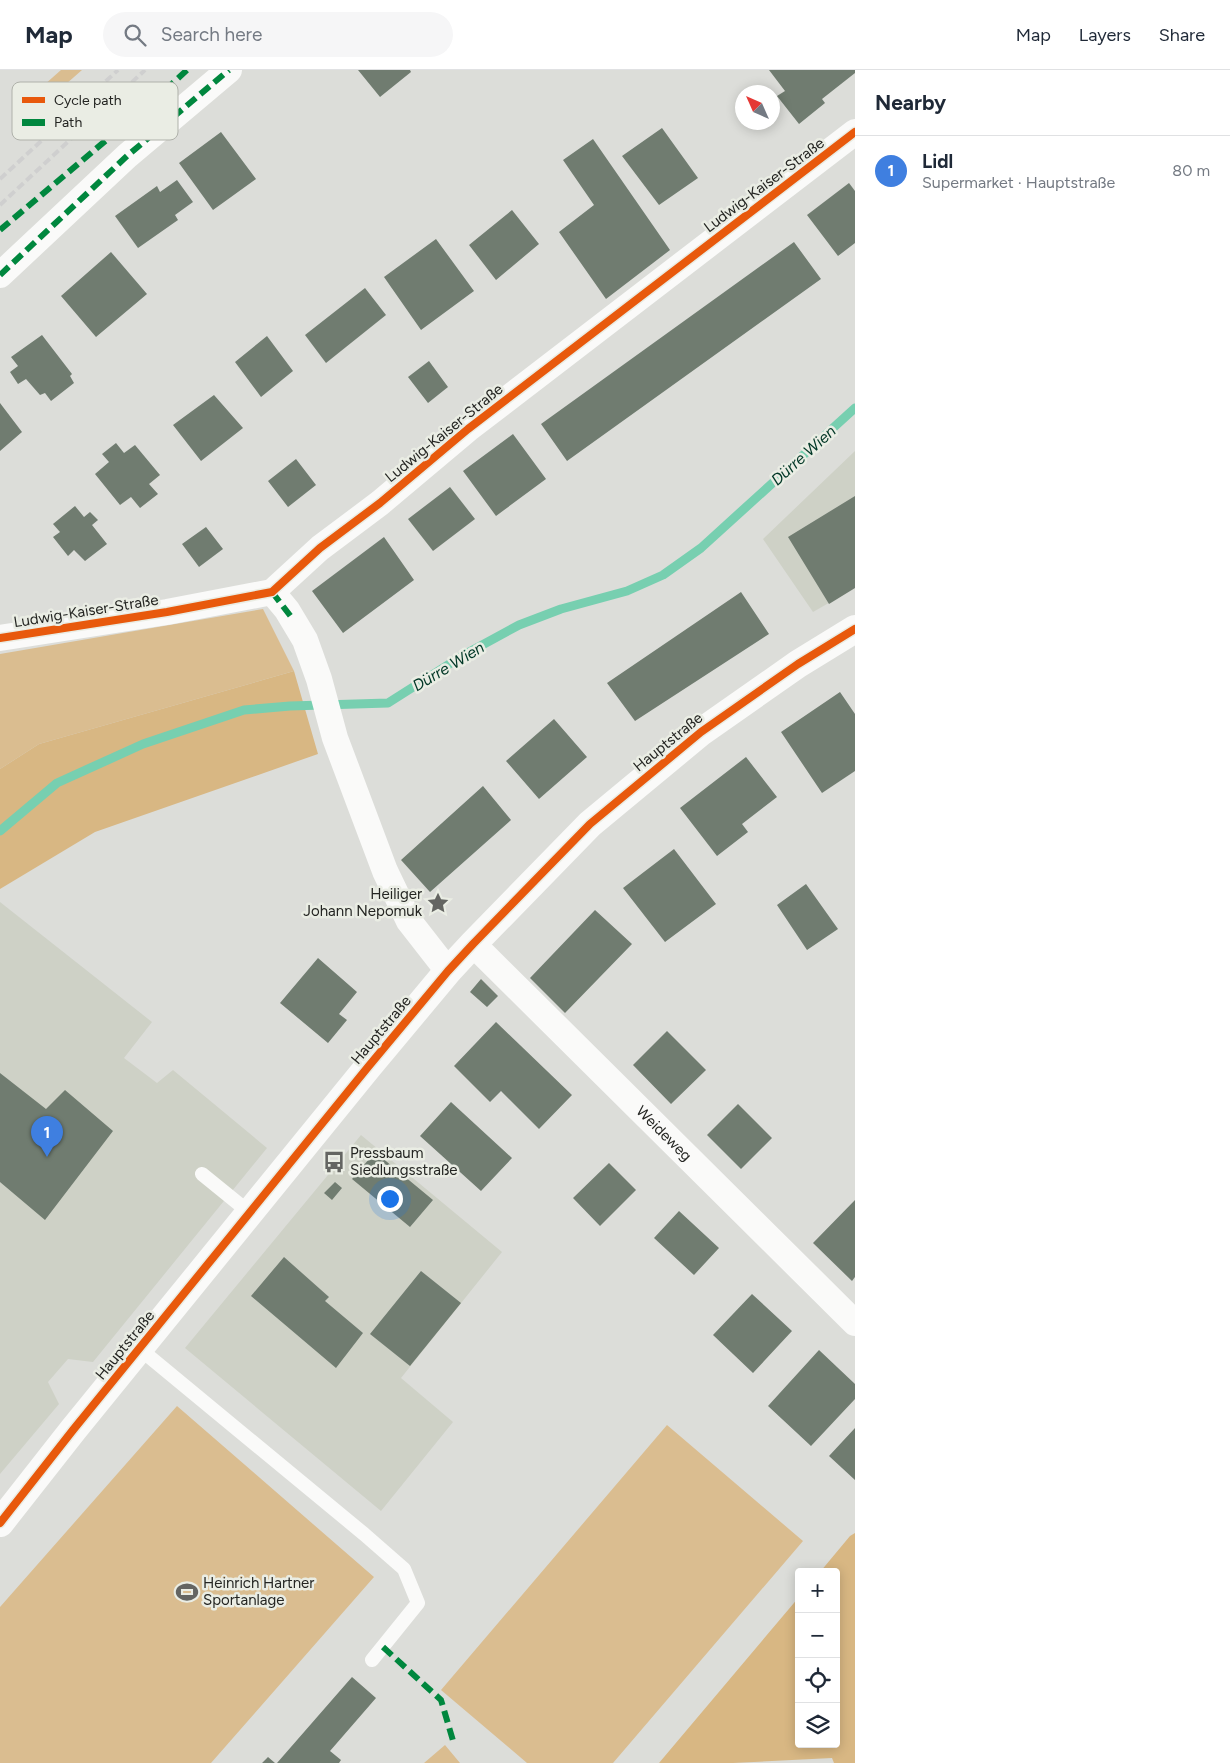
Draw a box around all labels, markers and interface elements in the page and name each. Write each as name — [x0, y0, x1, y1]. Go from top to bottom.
search box — [103, 12, 453, 57]
text: Map — [25, 20, 73, 49]
icon: search — [121, 21, 149, 49]
text: Search here — [161, 23, 262, 46]
text: Map — [1016, 24, 1051, 46]
text: Layers — [1079, 24, 1131, 46]
text: Share — [1159, 24, 1205, 46]
legend — [12, 82, 178, 140]
north arrow — [735, 85, 780, 130]
text: Nearby — [875, 90, 946, 115]
text: Cycle path — [54, 92, 122, 109]
text: Path — [54, 114, 82, 131]
street label: Ludwig-Kaiser-Straße — [700, 134, 828, 236]
text: Lidl — [922, 150, 953, 173]
text: 1 — [888, 161, 894, 180]
text: 80 m — [1172, 161, 1210, 180]
text: Supermarket · Hauptstraße — [922, 173, 1115, 192]
street label: Ludwig-Kaiser-Straße — [382, 380, 506, 486]
water label: Dürre Wien — [767, 421, 840, 489]
street label: Ludwig-Kaiser-Straße — [12, 591, 160, 631]
water label: Dürre Wien — [409, 638, 488, 695]
street label: Hauptstraße — [630, 709, 706, 775]
place label: Heiliger Johann Nepomuk — [303, 885, 423, 920]
place icon: Heiliger Johann Nepomuk — [425, 890, 451, 916]
street label: Hauptstraße — [347, 992, 415, 1068]
street label: Weideweg — [632, 1102, 695, 1165]
pin: 1 — [31, 1116, 63, 1157]
place label: Pressbaum Siedlungsstraße — [350, 1144, 458, 1179]
bus stop icon: Pressbaum Siedlungsstraße — [321, 1149, 347, 1175]
your location — [377, 1186, 403, 1212]
street label: Hauptstraße — [92, 1307, 158, 1383]
map controls — [795, 1568, 840, 1748]
button: + — [795, 1568, 840, 1613]
place label: Heinrich Hartner Sportanlage — [203, 1574, 314, 1609]
sports icon: Heinrich Hartner Sportanlage — [174, 1579, 200, 1605]
button: − — [795, 1613, 840, 1658]
button: locate — [795, 1658, 840, 1703]
button: layers — [795, 1703, 840, 1748]

